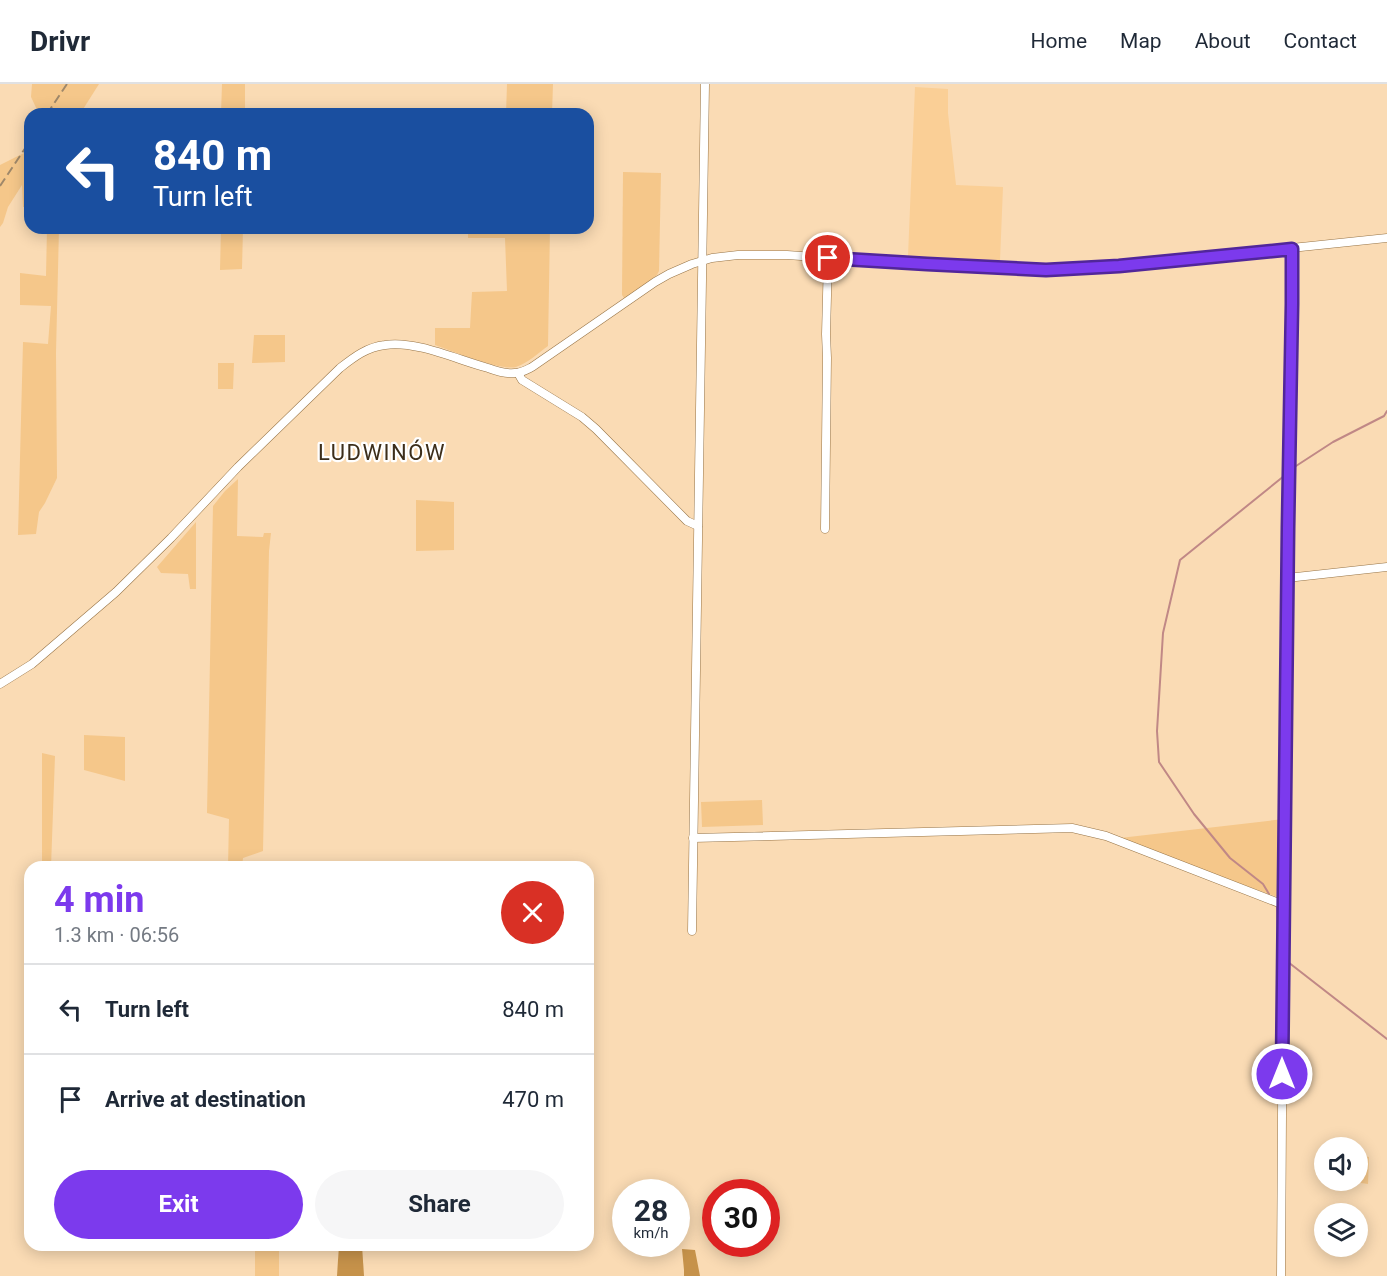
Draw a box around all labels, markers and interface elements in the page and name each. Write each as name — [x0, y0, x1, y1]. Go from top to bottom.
text: Drivr — [30, 25, 90, 58]
text: Home — [1031, 29, 1087, 53]
text: Map — [1120, 29, 1162, 53]
text: About — [1195, 29, 1251, 53]
text: Contact — [1284, 29, 1357, 53]
text: 840 m — [153, 131, 272, 180]
icon: left — [54, 132, 132, 210]
text: Turn left — [153, 181, 253, 213]
pin — [802, 232, 853, 283]
icon: arrive — [811, 241, 844, 274]
district label: LUDWINÓW — [318, 439, 446, 465]
text: 4 min — [54, 879, 145, 921]
button: close — [501, 881, 564, 944]
text: 1.3 km · 06:56 — [54, 923, 179, 947]
icon: left — [54, 993, 87, 1026]
text: Turn left — [105, 997, 189, 1022]
text: 840 m — [502, 997, 564, 1022]
position arrow — [1250, 1042, 1314, 1106]
icon: arrive — [54, 1083, 87, 1116]
text: Arrive at destination — [105, 1087, 306, 1112]
text: 470 m — [502, 1087, 564, 1112]
map controls — [1314, 1137, 1368, 1257]
button: sound — [1314, 1137, 1368, 1191]
button: Exit — [54, 1170, 303, 1239]
button: Share — [315, 1170, 564, 1239]
speed limit sign: 30 — [702, 1179, 780, 1257]
text: 28 — [634, 1193, 668, 1228]
button: layers — [1314, 1203, 1368, 1257]
text: km/h — [633, 1224, 669, 1242]

